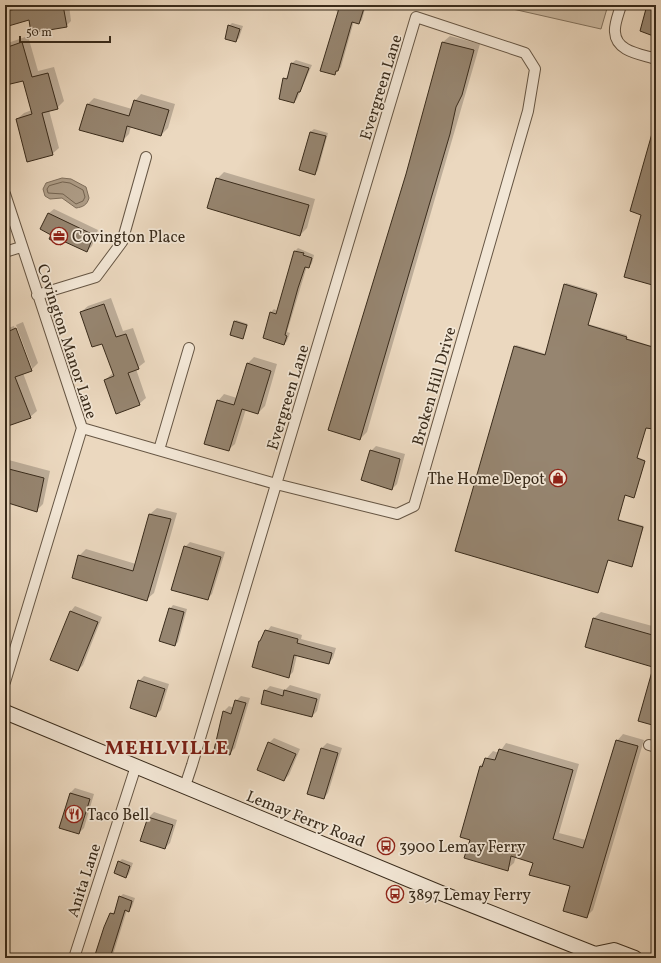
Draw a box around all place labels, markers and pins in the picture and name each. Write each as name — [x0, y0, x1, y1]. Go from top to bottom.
office icon: Covington Place — [49, 226, 69, 246]
place label: Covington Place — [72, 227, 185, 249]
shop icon: The Home Depot — [548, 468, 568, 488]
place label: The Home Depot — [428, 469, 545, 491]
restaurant icon: Taco Bell — [64, 804, 84, 824]
place label: Taco Bell — [87, 805, 150, 827]
bus stop icon: 3900 Lemay Ferry — [376, 836, 396, 856]
place label: 3900 Lemay Ferry — [399, 837, 526, 859]
bus stop icon: 3897 Lemay Ferry — [385, 884, 405, 904]
place label: 3897 Lemay Ferry — [408, 885, 531, 907]

